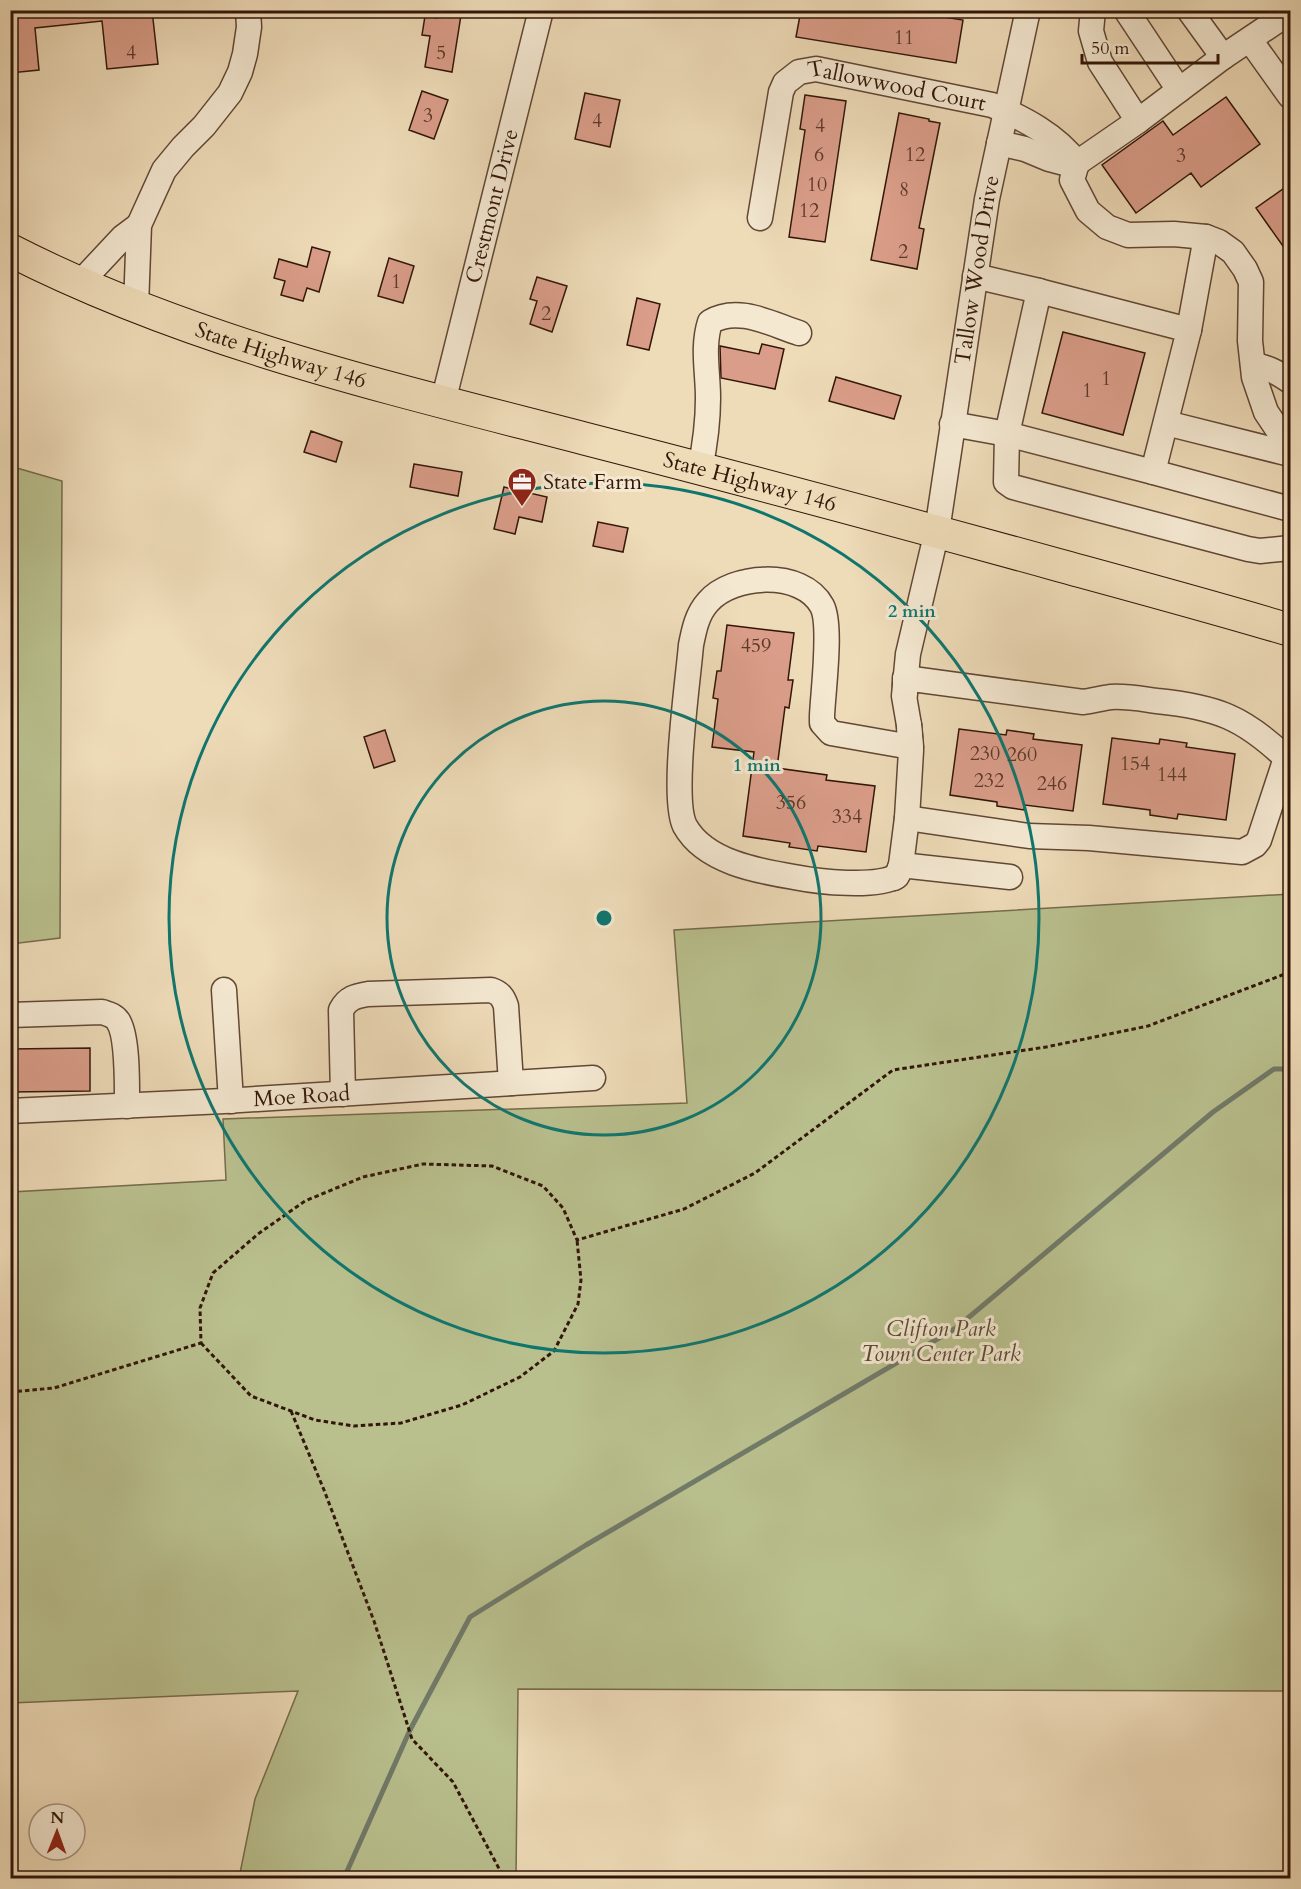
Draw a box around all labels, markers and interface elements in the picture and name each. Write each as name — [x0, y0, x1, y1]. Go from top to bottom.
house number: 11 — [894, 24, 914, 51]
scale bar — [1082, 27, 1218, 65]
text: 50 m — [1091, 36, 1130, 61]
house number: 4 — [126, 39, 136, 66]
house number: 5 — [436, 39, 446, 66]
street label: Tallowwood Court — [805, 53, 989, 118]
house number: 3 — [423, 102, 433, 129]
house number: 4 — [592, 107, 602, 134]
house number: 4 — [815, 112, 825, 139]
street label: Crestmont Drive — [458, 126, 526, 286]
house number: 6 — [814, 141, 824, 168]
house number: 12 — [905, 141, 925, 168]
house number: 3 — [1176, 142, 1186, 169]
house number: 10 — [807, 171, 827, 198]
street label: Tallow Wood Drive — [947, 172, 1007, 367]
house number: 8 — [899, 176, 909, 203]
house number: 12 — [799, 197, 819, 224]
house number: 2 — [898, 238, 908, 265]
house number: 1 — [391, 268, 401, 295]
house number: 2 — [541, 300, 551, 327]
street label: State Highway 146 — [191, 314, 370, 396]
house number: 1 — [1101, 365, 1111, 392]
house number: 1 — [1082, 377, 1092, 404]
street label: State Highway 146 — [660, 445, 840, 519]
office icon: State Farm — [506, 466, 538, 508]
place label: State Farm — [543, 467, 642, 497]
text: 2 min — [888, 599, 936, 624]
house number: 459 — [741, 632, 771, 659]
house number: 230 — [970, 740, 1000, 767]
house number: 260 — [1007, 741, 1037, 768]
house number: 154 — [1120, 750, 1150, 777]
text: 1 min — [733, 753, 781, 778]
house number: 144 — [1157, 761, 1187, 788]
house number: 232 — [974, 767, 1004, 794]
house number: 246 — [1037, 770, 1067, 797]
house number: 356 — [776, 789, 806, 816]
house number: 334 — [832, 803, 862, 830]
centre of rings — [594, 908, 614, 928]
street label: Moe Road — [252, 1078, 351, 1114]
park label: Clifton Park Town Center Park — [861, 1314, 1021, 1369]
north arrow — [27, 1802, 87, 1862]
text: N — [50, 1807, 64, 1829]

